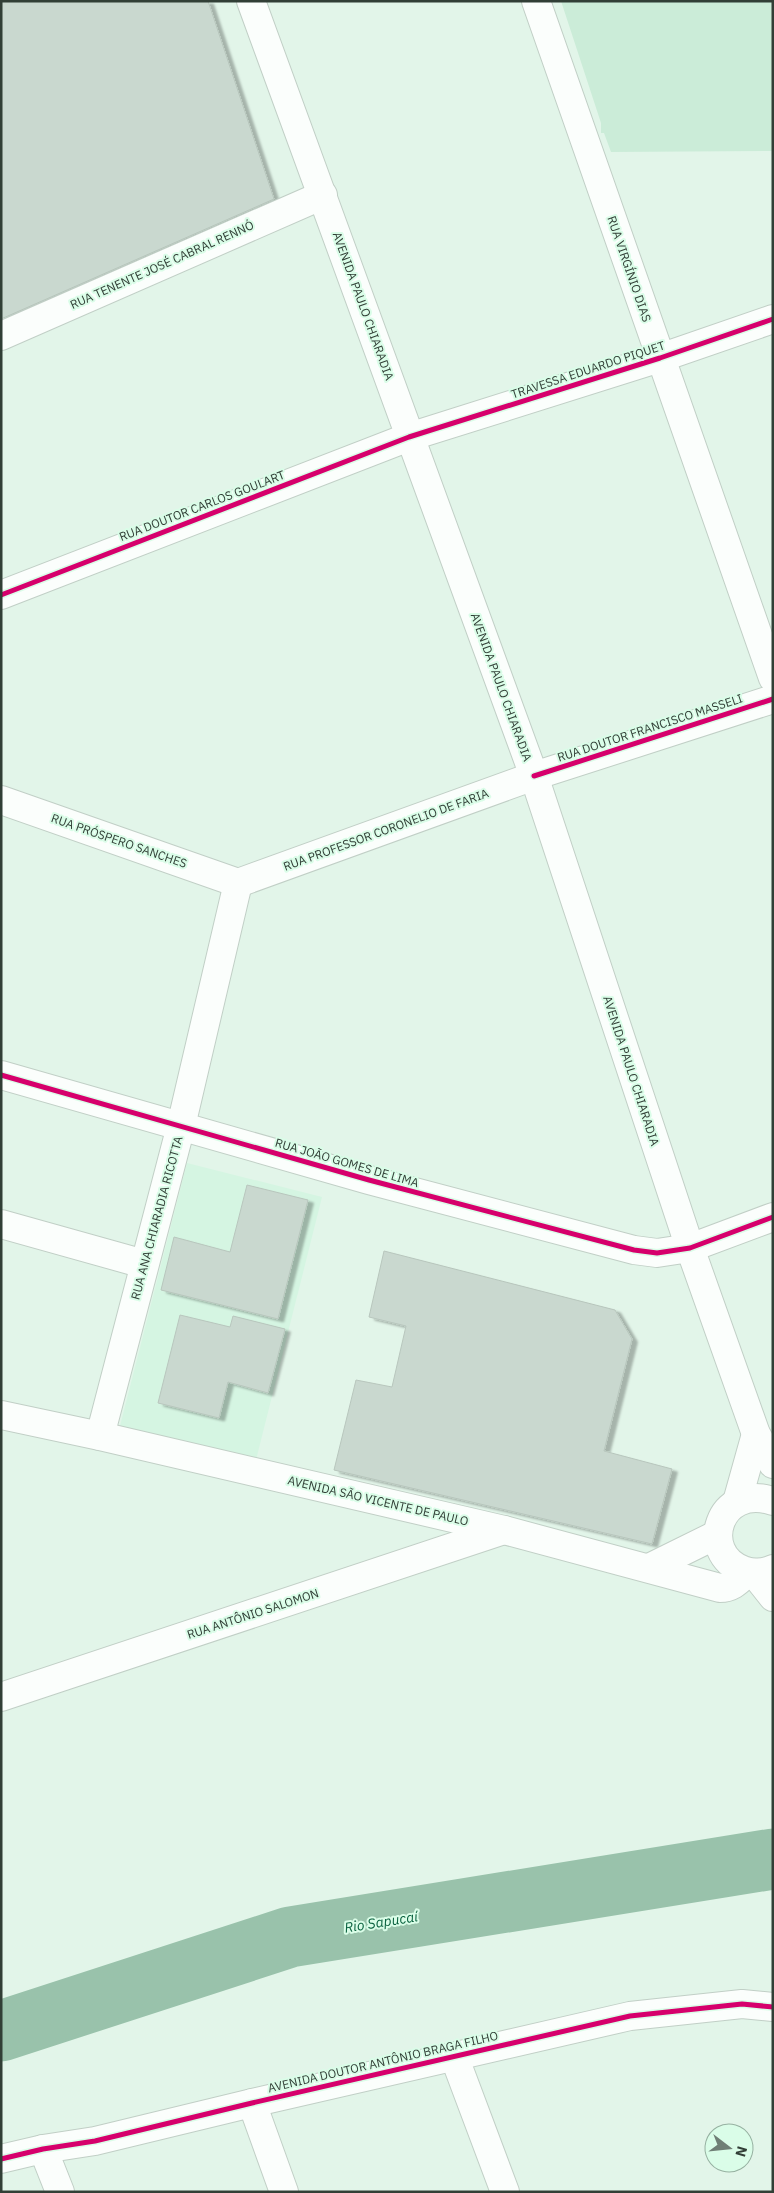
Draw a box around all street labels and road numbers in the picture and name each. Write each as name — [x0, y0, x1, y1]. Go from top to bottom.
street label: RUA VIRGÍNIO DIAS — [604, 214, 655, 324]
street label: RUA TENENTE JOSÉ CABRAL RENNÓ — [68, 217, 256, 312]
street label: AVENIDA PAULO CHIARADIA — [330, 230, 397, 382]
street label: TRAVESSA EDUARDO PIQUET — [509, 338, 667, 401]
street label: RUA DOUTOR CARLOS GOULART — [117, 467, 287, 544]
street label: AVENIDA PAULO CHIARADIA — [468, 611, 535, 763]
street label: RUA DOUTOR FRANCISCO MASSELI — [555, 690, 745, 765]
street label: RUA PROFESSOR CORONELIO DE FARIA — [281, 785, 491, 874]
street label: RUA PRÓSPERO SANCHES — [49, 810, 189, 871]
street label: AVENIDA PAULO CHIARADIA — [600, 994, 663, 1148]
street label: RUA ANA CHIARADIA RICOTTA — [127, 1134, 186, 1301]
street label: RUA JOÃO GOMES DE LIMA — [274, 1135, 421, 1190]
street label: AVENIDA SÃO VICENTE DE PAULO — [286, 1472, 470, 1529]
street label: RUA ANTÔNIO SALOMON — [185, 1585, 321, 1642]
street label: AVENIDA DOUTOR ANTÔNIO BRAGA FILHO — [266, 2028, 499, 2095]

